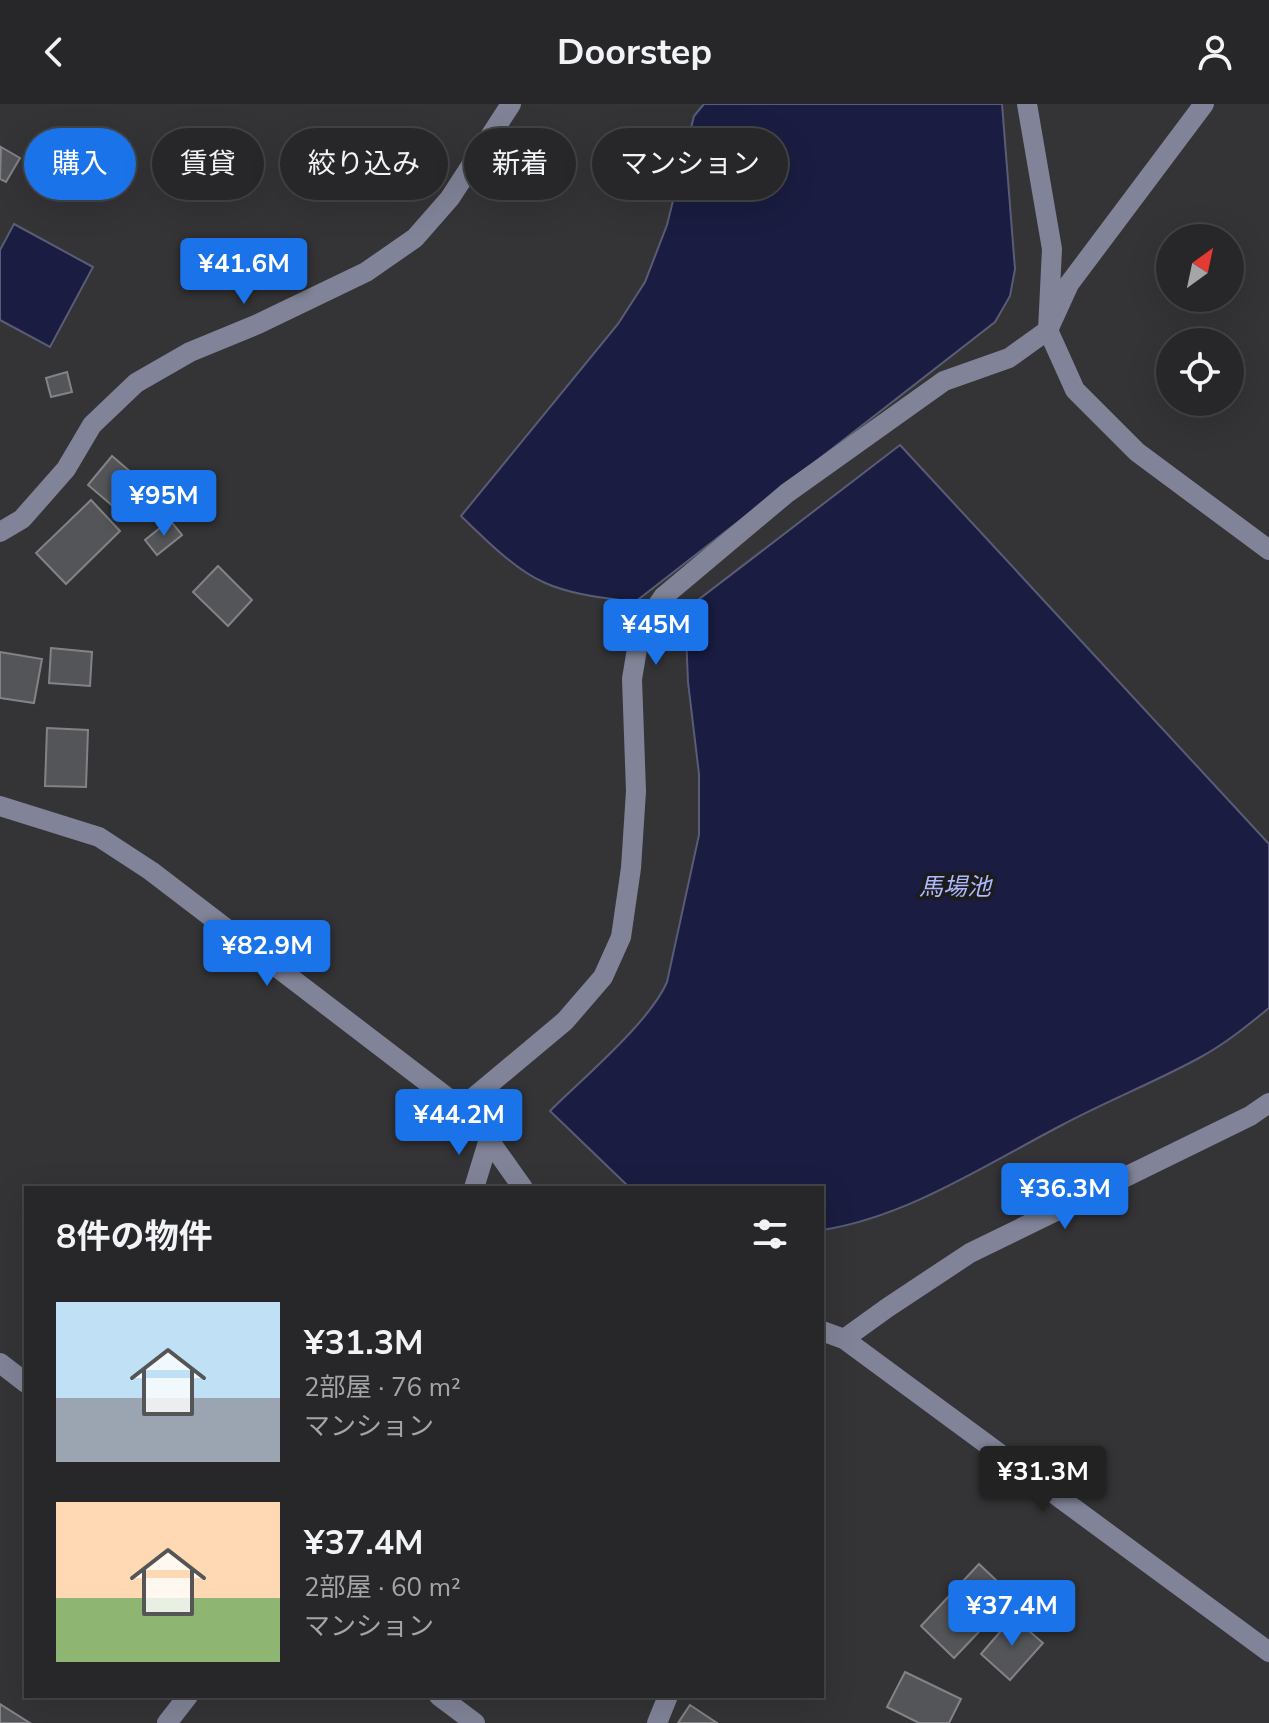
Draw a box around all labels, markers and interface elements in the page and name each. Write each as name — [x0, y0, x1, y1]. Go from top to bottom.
text: Doorstep — [557, 28, 712, 77]
icon: back — [32, 30, 76, 74]
icon: person — [1193, 30, 1237, 74]
chip: 購入 — [24, 128, 136, 200]
chip: 賃貸 — [152, 128, 264, 200]
chip: 絞り込み — [280, 128, 448, 200]
chip: 新着 — [464, 128, 576, 200]
chip: マンション — [592, 128, 788, 200]
north arrow — [1156, 224, 1244, 312]
map controls — [1156, 224, 1244, 416]
pin: ¥41.6M — [179, 238, 309, 306]
text: ¥41.6M — [198, 246, 290, 281]
button: locate — [1156, 328, 1244, 416]
pin: ¥95M — [117, 470, 211, 538]
text: ¥95M — [129, 478, 199, 513]
pin: ¥45M — [609, 599, 703, 667]
text: ¥45M — [621, 607, 691, 642]
water label: 馬場池 — [919, 871, 993, 903]
pin: ¥82.9M — [202, 920, 332, 988]
text: ¥82.9M — [221, 928, 313, 963]
pin: ¥44.2M — [394, 1089, 524, 1157]
text: ¥44.2M — [413, 1097, 505, 1132]
pin: ¥36.3M — [1000, 1163, 1130, 1231]
text: ¥36.3M — [1019, 1171, 1111, 1206]
icon: filters — [748, 1212, 792, 1256]
text: 8件の物件 — [56, 1214, 212, 1260]
text: ¥31.3M — [304, 1320, 424, 1366]
icon: home — [120, 1334, 216, 1430]
text: 2部屋 · 76 m² — [304, 1370, 461, 1405]
text: マンション — [304, 1409, 434, 1444]
pin: ¥31.3M — [978, 1446, 1108, 1514]
text: ¥31.3M — [997, 1454, 1089, 1489]
text: ¥37.4M — [304, 1520, 424, 1566]
icon: home — [120, 1534, 216, 1630]
text: 2部屋 · 60 m² — [304, 1570, 461, 1605]
pin: ¥37.4M — [947, 1580, 1077, 1648]
text: ¥37.4M — [966, 1588, 1058, 1623]
text: マンション — [304, 1609, 434, 1644]

